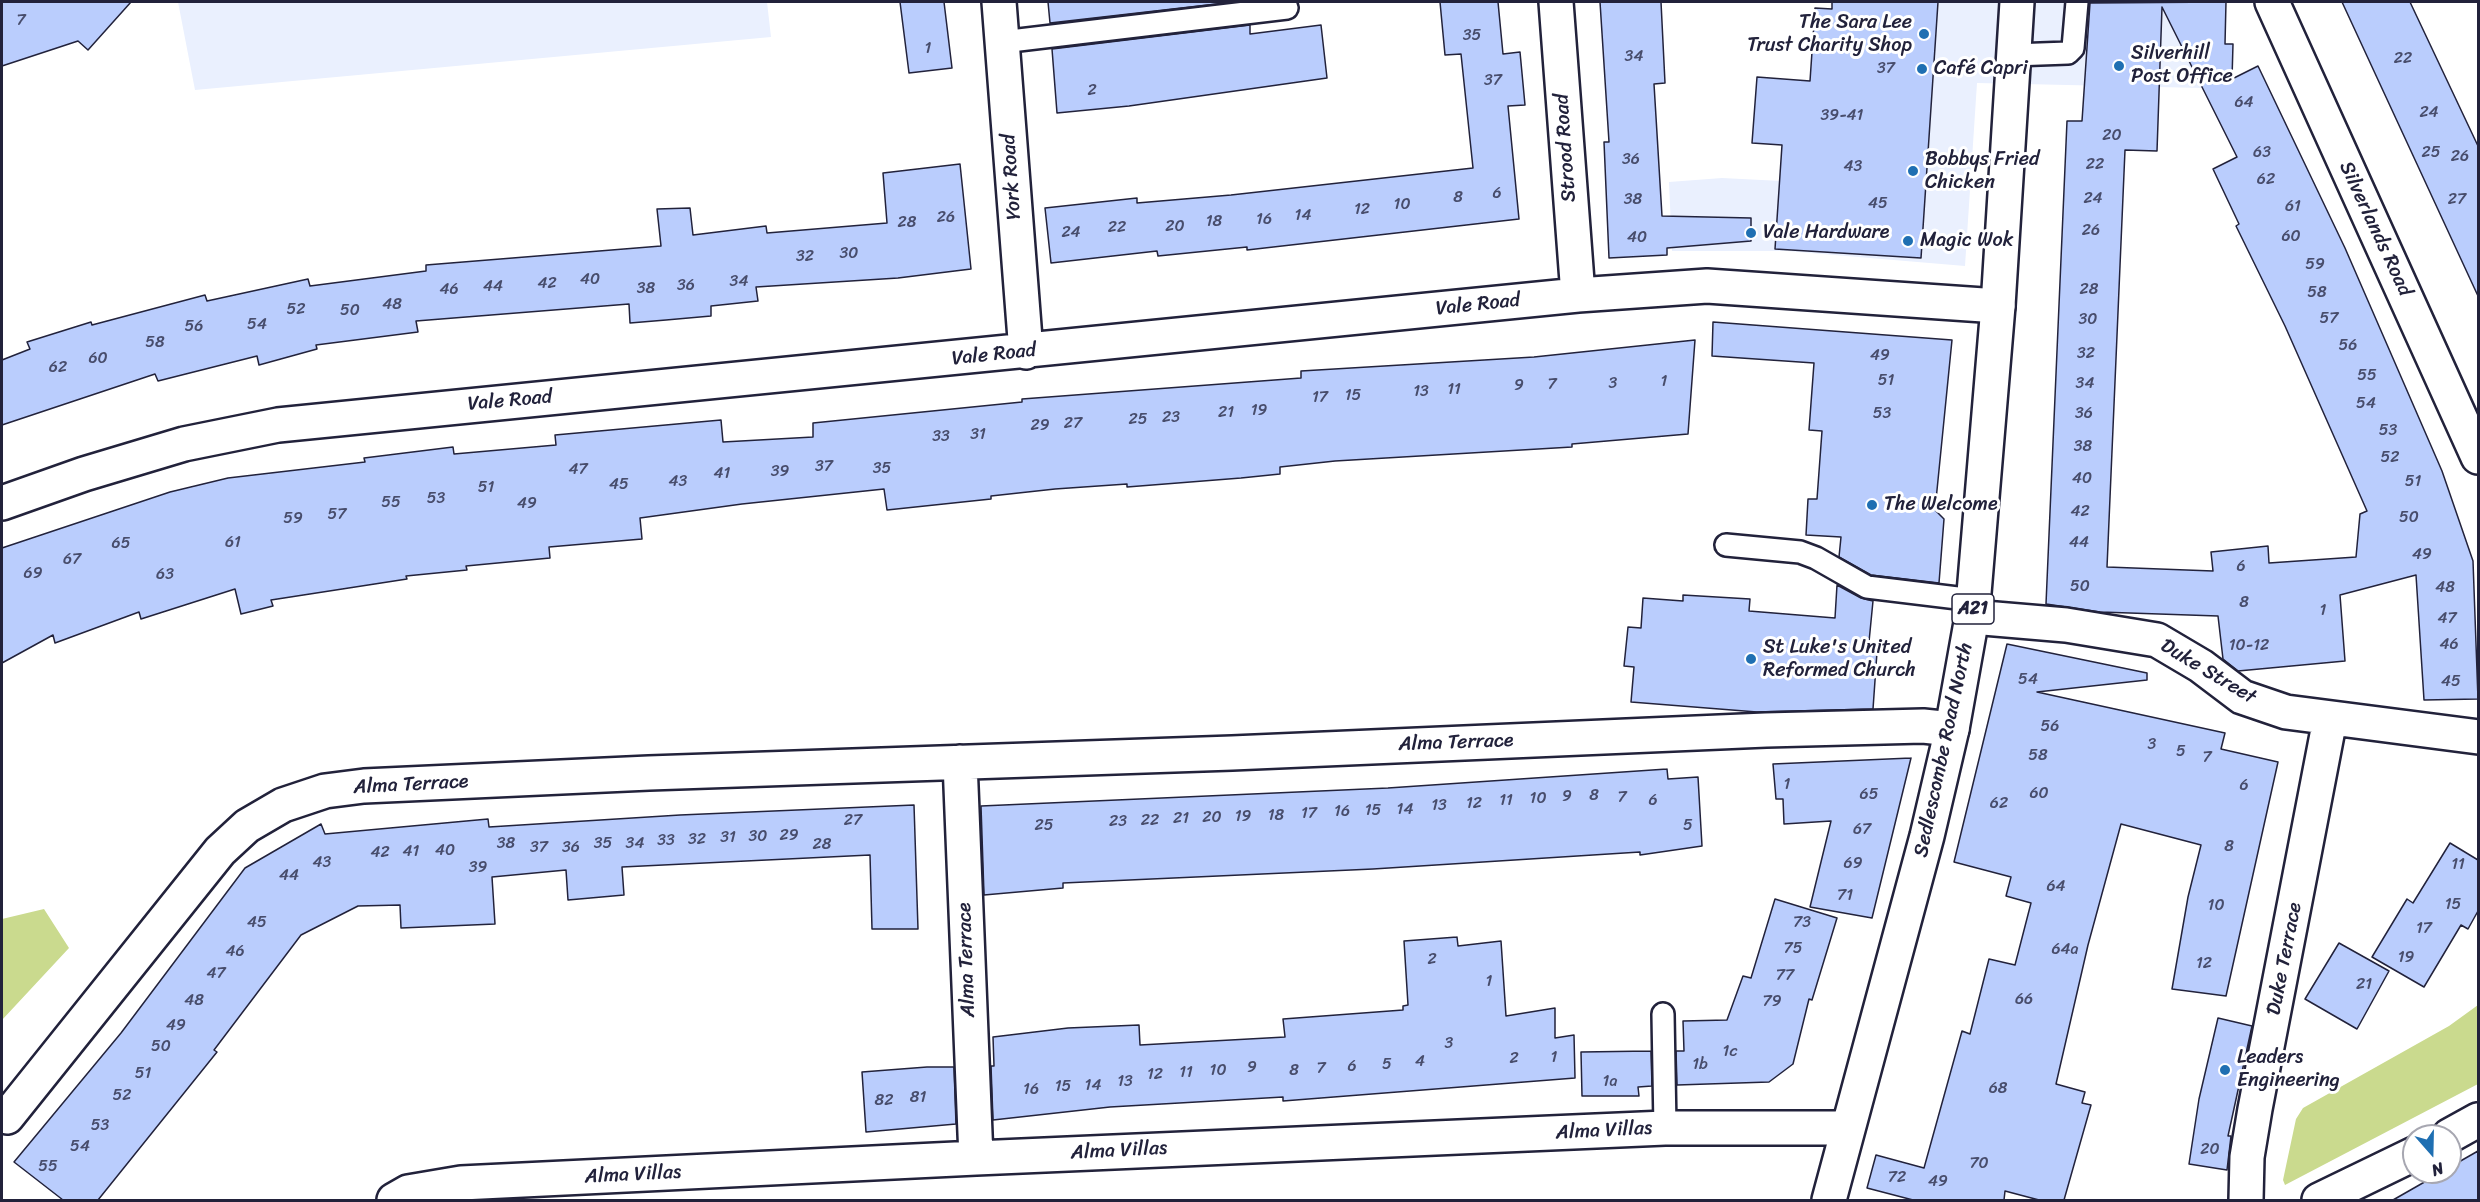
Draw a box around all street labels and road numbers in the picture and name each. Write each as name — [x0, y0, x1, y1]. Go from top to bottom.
street label: Strood Road — [1550, 93, 1582, 203]
street label: York Road — [997, 133, 1027, 221]
street label: Silverlands Road — [2333, 158, 2417, 300]
street label: Vale Road — [1435, 289, 1521, 321]
street label: Vale Road — [951, 339, 1037, 371]
street label: Vale Road — [467, 385, 553, 417]
road number: A21 — [1952, 594, 1994, 624]
street label: Duke Street — [2156, 634, 2260, 710]
street label: Sedlescombe Road North — [1910, 641, 1978, 859]
street label: Alma Terrace — [1398, 729, 1514, 757]
street label: Alma Terrace — [353, 770, 469, 800]
street label: Duke Terrace — [2262, 901, 2308, 1017]
street label: Alma Terrace — [953, 902, 981, 1018]
street label: Alma Villas — [1555, 1116, 1653, 1146]
street label: Alma Villas — [1070, 1136, 1168, 1166]
street label: Alma Villas — [584, 1160, 682, 1190]

